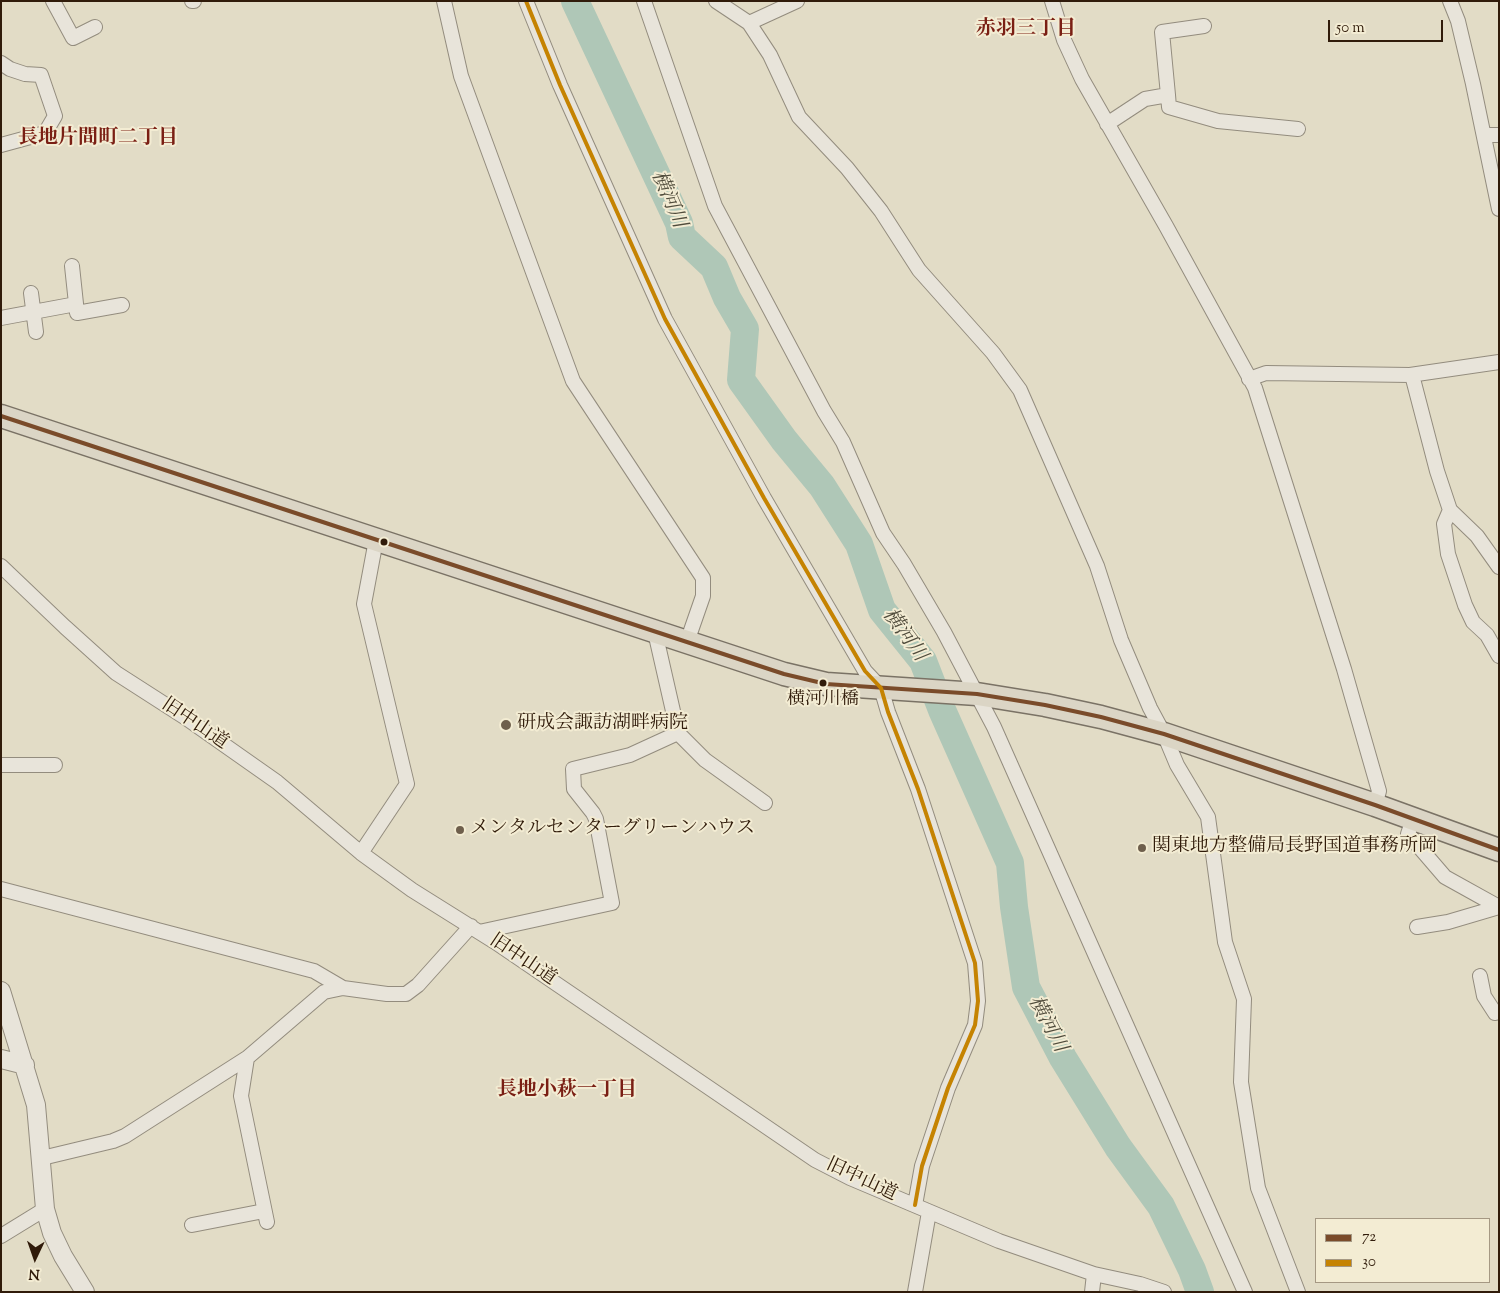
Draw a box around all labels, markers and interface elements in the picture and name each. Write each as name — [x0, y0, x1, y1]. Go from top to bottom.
scale bar — [1330, 10, 1445, 42]
text: 50 m — [1336, 18, 1365, 39]
district label: 赤羽三丁目 — [976, 19, 1076, 43]
district label: 長地片間町二丁目 — [18, 128, 178, 152]
water label: 横河川 — [644, 168, 690, 232]
unlabelled marker — [379, 537, 389, 547]
water label: 横河川 — [876, 605, 930, 667]
marker: 横河川橋 — [818, 678, 828, 688]
place label: 横河川橋 — [787, 690, 859, 712]
street label: 旧中山道 — [156, 694, 232, 756]
place label: 研成会諏訪湖畔病院 — [517, 714, 688, 736]
marker: 研成会諏訪湖畔病院 — [499, 718, 513, 732]
place label: メンタルセンターグリーンハウス — [470, 819, 755, 841]
marker: メンタルセンターグリーンハウス — [454, 824, 466, 836]
place label: 関東地方整備局長野国道事務所岡 — [1152, 837, 1437, 859]
marker: 関東地方整備局長野国道事務所岡 — [1136, 842, 1148, 854]
street label: 旧中山道 — [484, 930, 560, 992]
water label: 横河川 — [1021, 993, 1071, 1057]
district label: 長地小萩一丁目 — [497, 1080, 637, 1104]
street label: 旧中山道 — [822, 1155, 900, 1207]
legend — [1315, 1218, 1490, 1283]
text: 72 — [1362, 1227, 1376, 1248]
north arrow — [10, 1233, 60, 1283]
text: 30 — [1362, 1252, 1376, 1273]
text: N — [28, 1263, 40, 1283]

